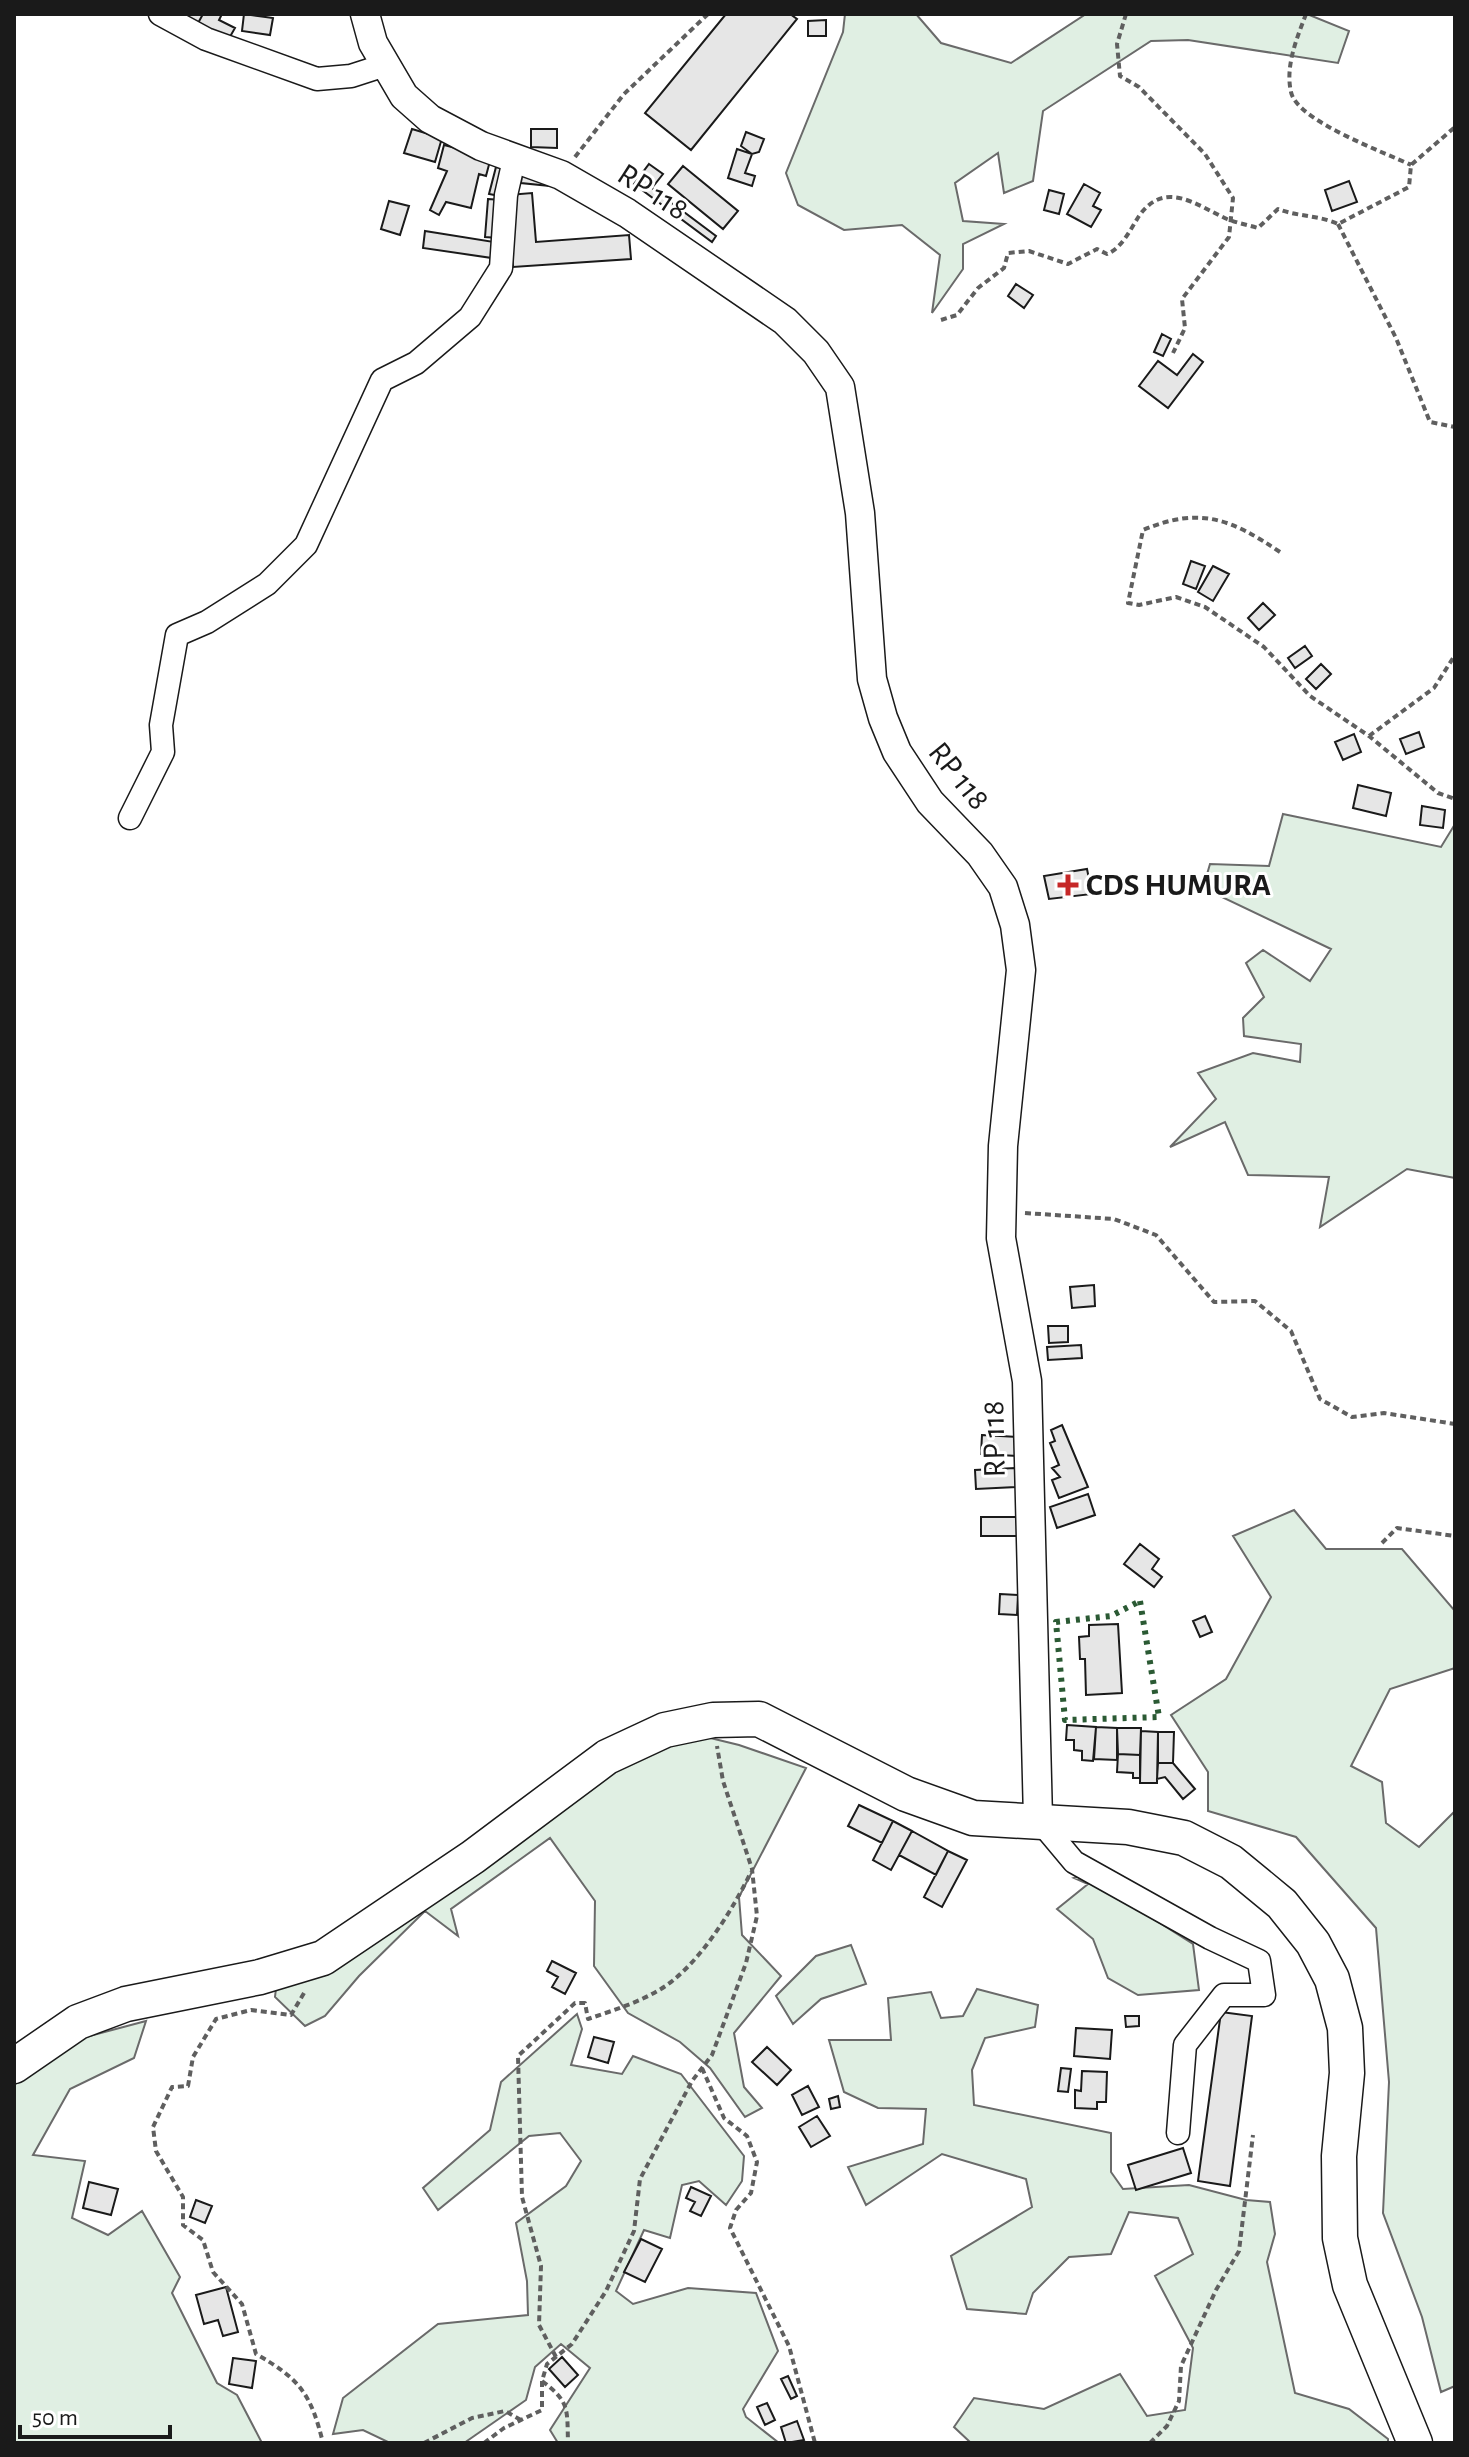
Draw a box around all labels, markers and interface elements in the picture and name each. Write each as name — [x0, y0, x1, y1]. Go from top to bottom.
street label: RP 118 — [612, 158, 694, 226]
street label: RP 118 — [922, 736, 996, 816]
place label: CDS HUMURA — [1086, 869, 1271, 901]
marker: CDS HUMURA — [1057, 874, 1079, 896]
street label: RP 118 — [977, 1400, 1011, 1478]
scale bar — [20, 2389, 170, 2439]
text: 50 m — [32, 2406, 78, 2430]

